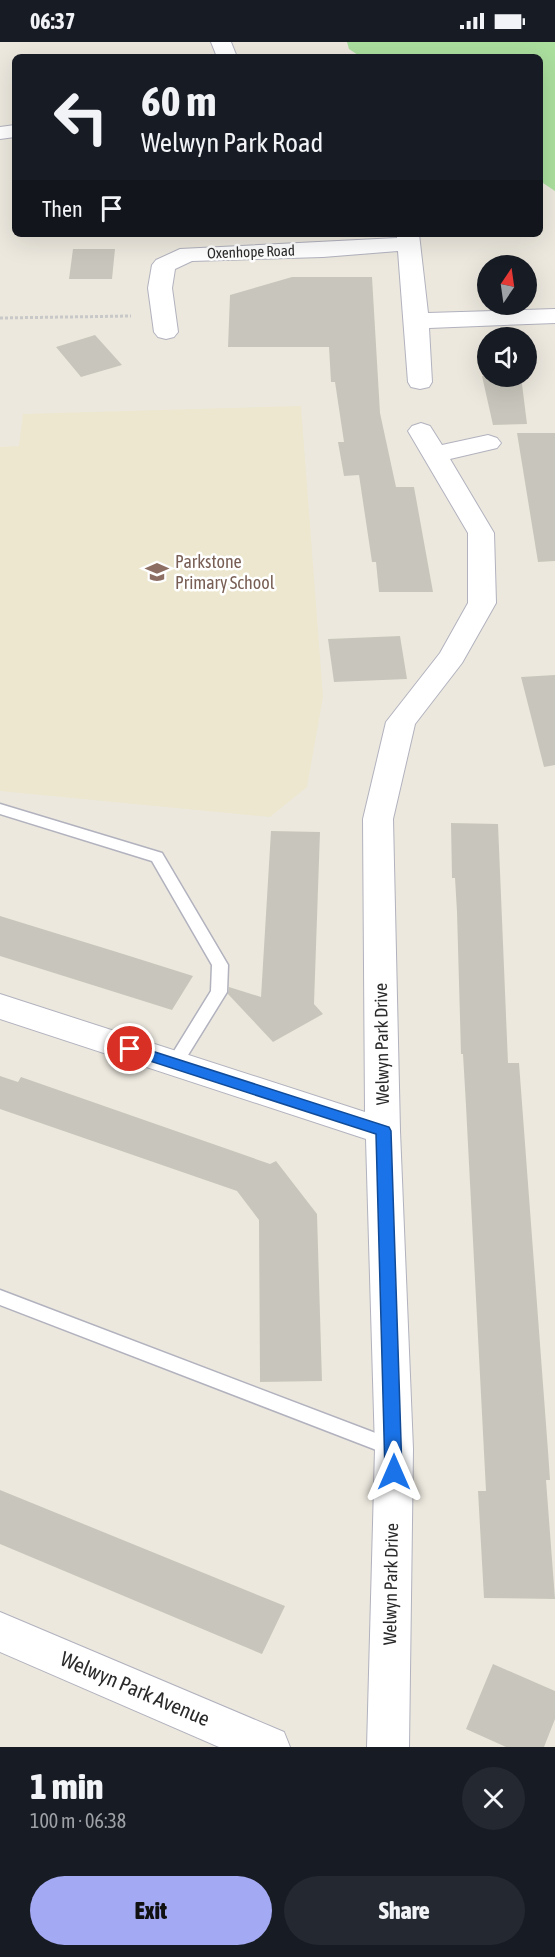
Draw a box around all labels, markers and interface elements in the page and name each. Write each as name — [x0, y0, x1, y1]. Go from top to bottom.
text: 06:37 — [30, 8, 75, 34]
text: 60 m — [141, 77, 216, 125]
icon: left — [42, 78, 120, 156]
text: Welwyn Park Road — [141, 127, 323, 158]
icon: arrive — [95, 192, 128, 225]
text: Then — [42, 196, 83, 222]
street label: Oxenhope Road — [207, 241, 295, 262]
north arrow — [477, 255, 537, 315]
map controls — [477, 255, 537, 387]
button: sound — [477, 327, 537, 387]
place label: Parkstone Primary School — [175, 551, 275, 593]
school or university icon: Parkstone Primary School — [144, 559, 170, 585]
street label: Welwyn Park Drive — [370, 983, 393, 1105]
pin — [104, 1023, 155, 1074]
icon: arrive — [113, 1032, 146, 1065]
position arrow — [362, 1440, 426, 1504]
street label: Welwyn Park Drive — [379, 1523, 402, 1645]
street label: Welwyn Park Avenue — [57, 1646, 214, 1730]
text: 1 min — [30, 1765, 104, 1807]
button: close — [462, 1767, 525, 1830]
text: 100 m · 06:38 — [30, 1809, 126, 1832]
button: Exit — [30, 1876, 272, 1945]
button: Share — [284, 1876, 525, 1945]

